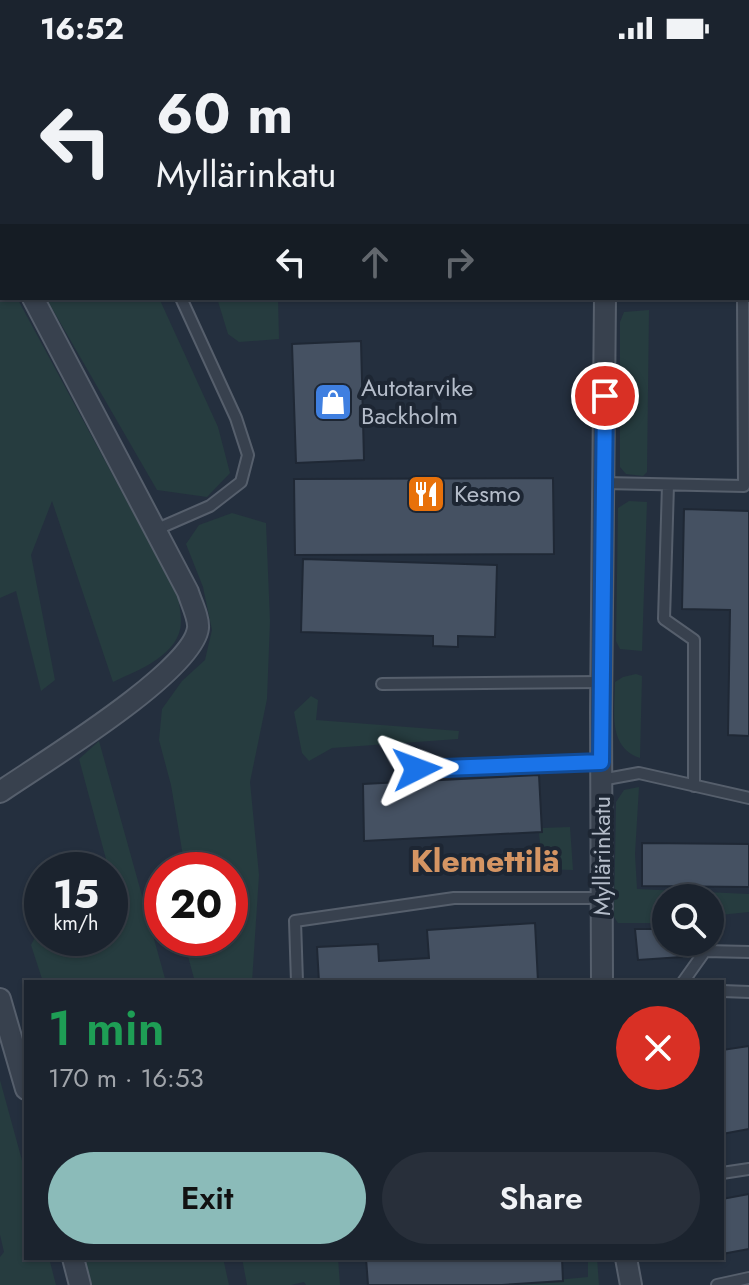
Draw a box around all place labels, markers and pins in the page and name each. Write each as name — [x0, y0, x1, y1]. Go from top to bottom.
pin — [571, 362, 639, 430]
place label: Autotarvike Backholm — [361, 370, 473, 433]
shop icon: Autotarvike Backholm — [312, 381, 354, 423]
restaurant icon: Kesmo — [405, 473, 447, 515]
place label: Kesmo — [454, 476, 521, 511]

